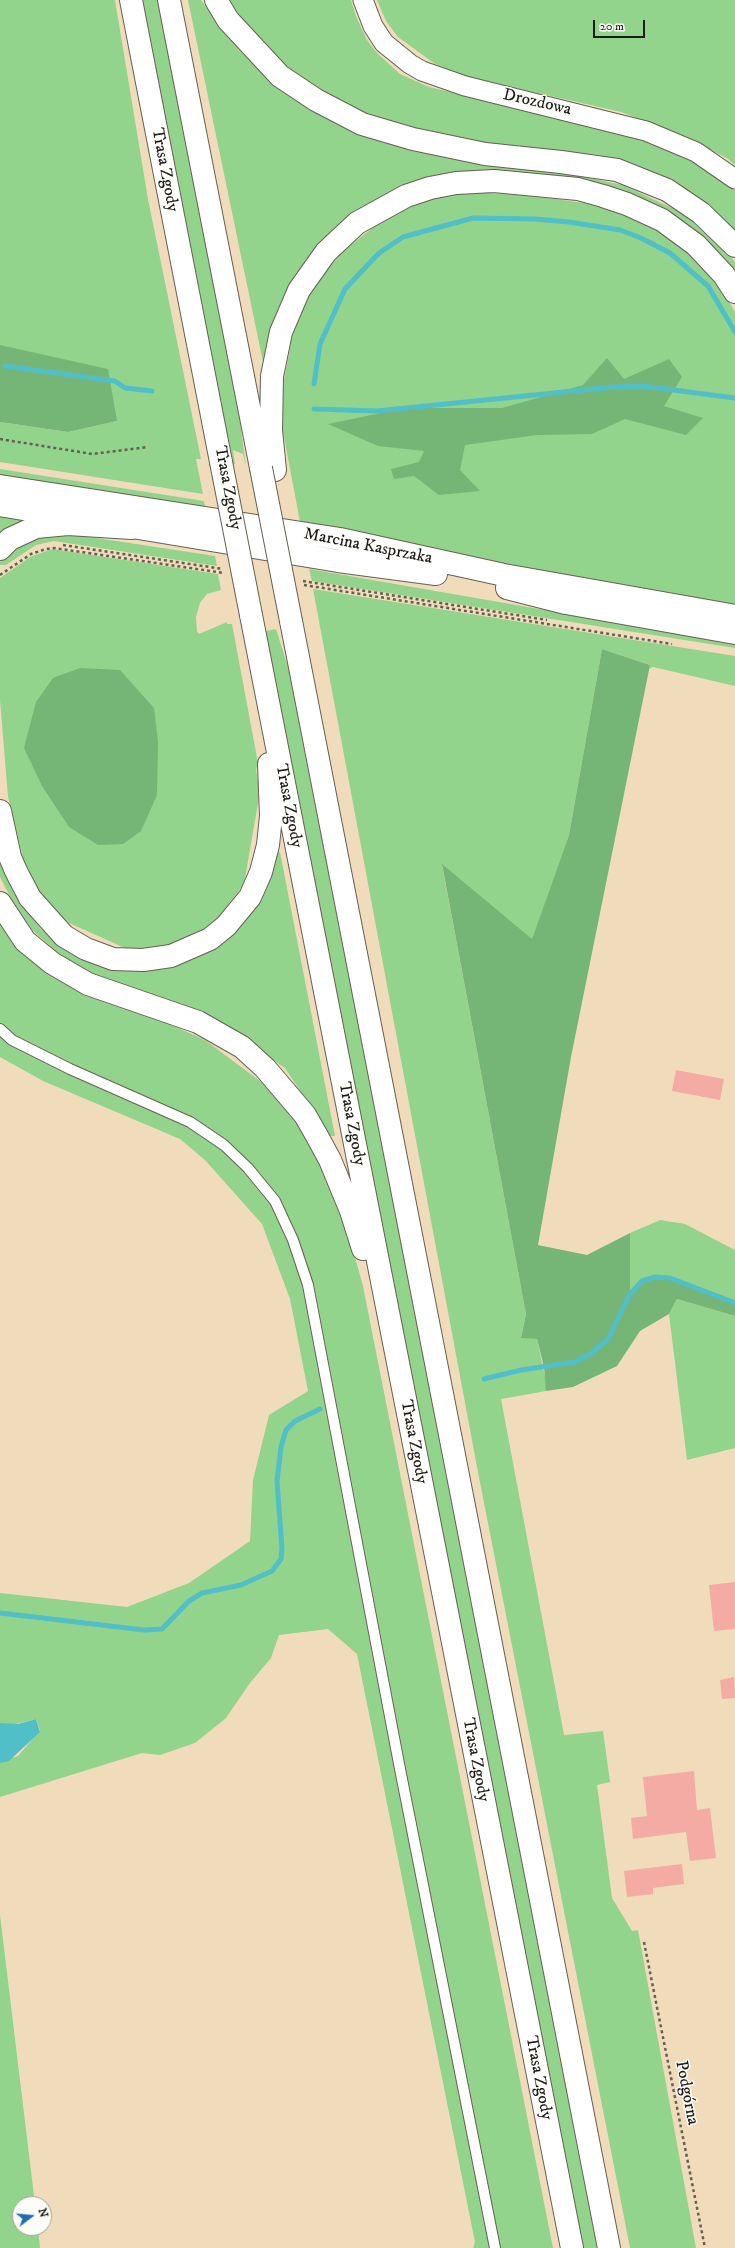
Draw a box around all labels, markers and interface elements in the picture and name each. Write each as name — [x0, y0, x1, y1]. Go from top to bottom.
scale bar — [595, 12, 647, 38]
text: 20 m — [600, 19, 624, 34]
street label: Drozdowa — [501, 85, 573, 121]
street label: Trasa Zgody — [146, 126, 182, 214]
street label: Trasa Zgody — [209, 444, 245, 532]
street label: Marcina Kasprzaka — [302, 525, 434, 569]
street label: Trasa Zgody — [270, 762, 306, 850]
street label: Trasa Zgody — [333, 1080, 369, 1168]
street label: Trasa Zgody — [395, 1398, 431, 1486]
street label: Trasa Zgody — [457, 1716, 493, 1804]
street label: Trasa Zgody — [520, 2034, 556, 2122]
street label: Podgórna — [670, 2059, 702, 2127]
north arrow — [12, 2196, 52, 2236]
text: N — [35, 2207, 51, 2219]

